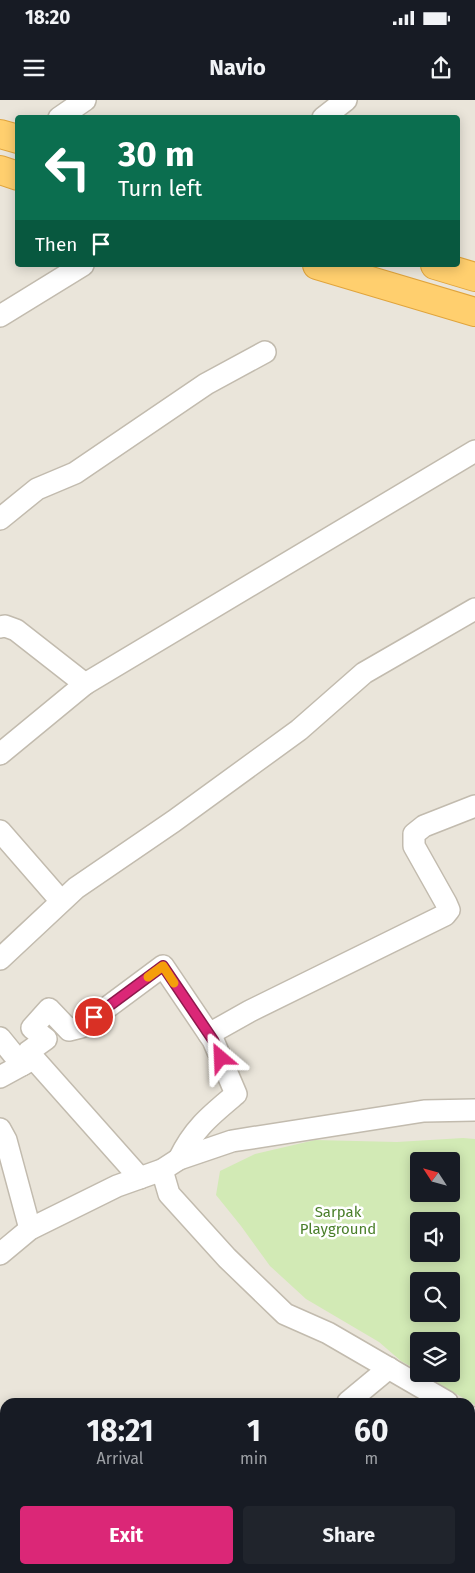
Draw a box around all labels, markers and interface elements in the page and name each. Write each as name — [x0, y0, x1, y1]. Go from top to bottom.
text: 18:20 — [25, 6, 70, 29]
icon: menu — [20, 54, 48, 82]
text: Navio — [209, 54, 266, 81]
icon: share — [427, 54, 455, 82]
text: 30 m — [118, 133, 195, 175]
icon: left — [35, 135, 100, 200]
text: Turn left — [118, 175, 202, 202]
icon: arrive — [87, 230, 115, 258]
text: Then — [35, 233, 77, 256]
pin — [73, 996, 115, 1038]
icon: arrive — [80, 1003, 108, 1031]
position arrow — [194, 1031, 246, 1083]
north arrow — [410, 1152, 460, 1202]
map controls — [410, 1152, 460, 1382]
park label: Sarpak Playground — [300, 1203, 376, 1238]
button: sound — [410, 1212, 460, 1262]
button: search — [410, 1272, 460, 1322]
button: layers — [410, 1332, 460, 1382]
text: 18:21 — [86, 1413, 154, 1449]
text: 1 — [247, 1413, 261, 1449]
text: 60 — [354, 1413, 389, 1449]
text: Arrival — [97, 1449, 144, 1468]
text: min — [240, 1449, 268, 1468]
text: m — [364, 1449, 378, 1468]
button: Exit — [20, 1506, 233, 1564]
button: Share — [243, 1506, 455, 1564]

